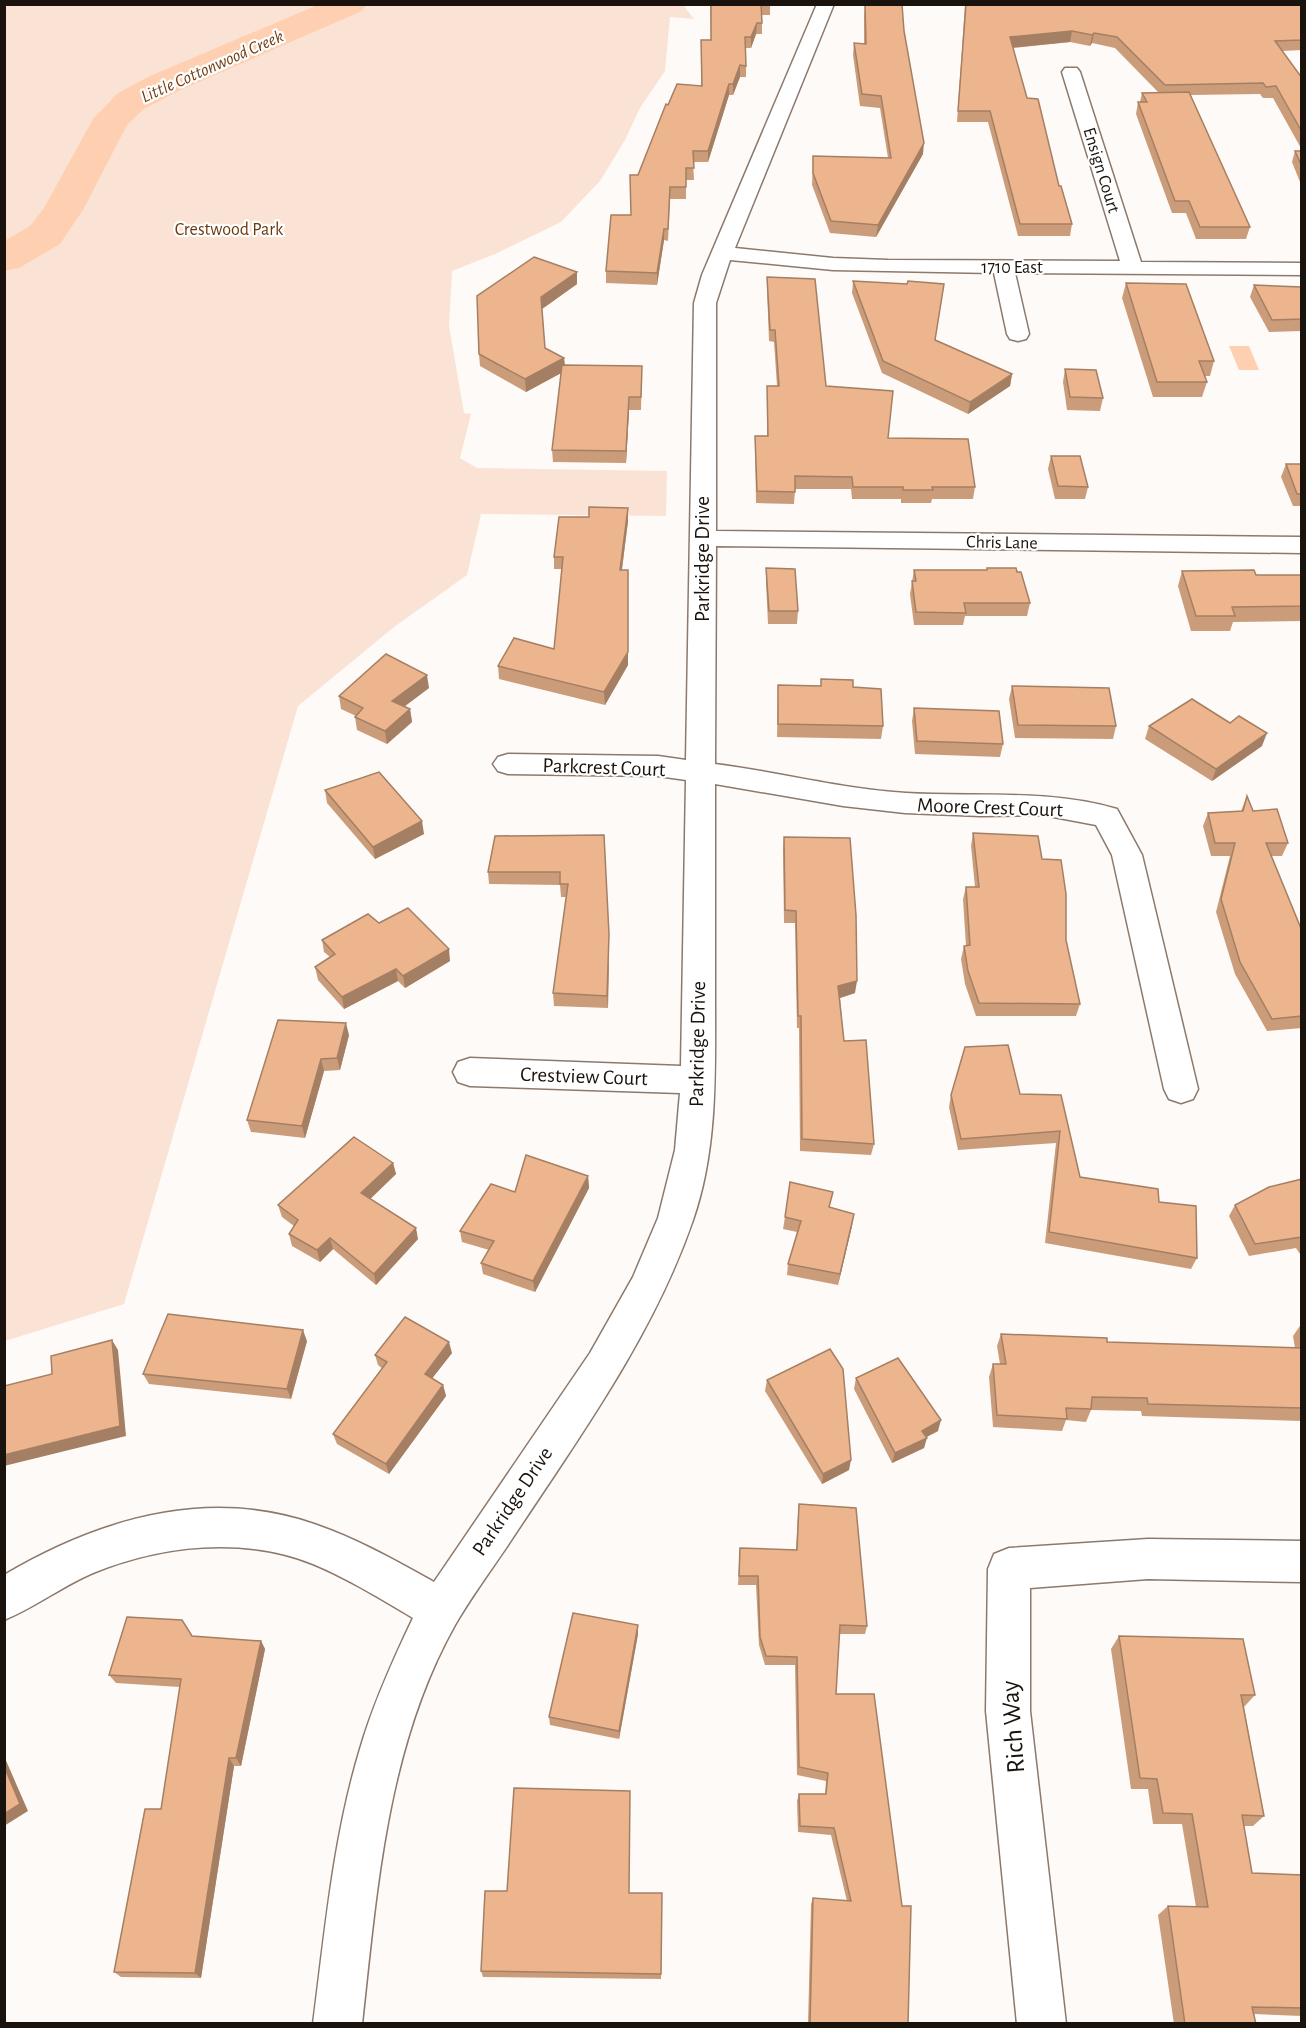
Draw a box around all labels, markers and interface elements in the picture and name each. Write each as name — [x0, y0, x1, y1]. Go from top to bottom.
water label: Little Cottonwood Creek — [138, 27, 286, 106]
street label: Ensign Court — [1080, 125, 1123, 215]
park label: Crestwood Park — [175, 221, 284, 239]
street label: 1710 East — [981, 259, 1043, 277]
street label: Parkridge Drive — [692, 496, 713, 622]
street label: Chris Lane — [966, 533, 1038, 553]
street label: Parkcrest Court — [542, 755, 666, 780]
street label: Moore Crest Court — [917, 794, 1064, 821]
street label: Parkridge Drive — [686, 981, 709, 1107]
street label: Crestview Court — [520, 1064, 648, 1089]
street label: Parkridge Drive — [468, 1443, 556, 1559]
street label: Rich Way — [997, 1680, 1029, 1774]

